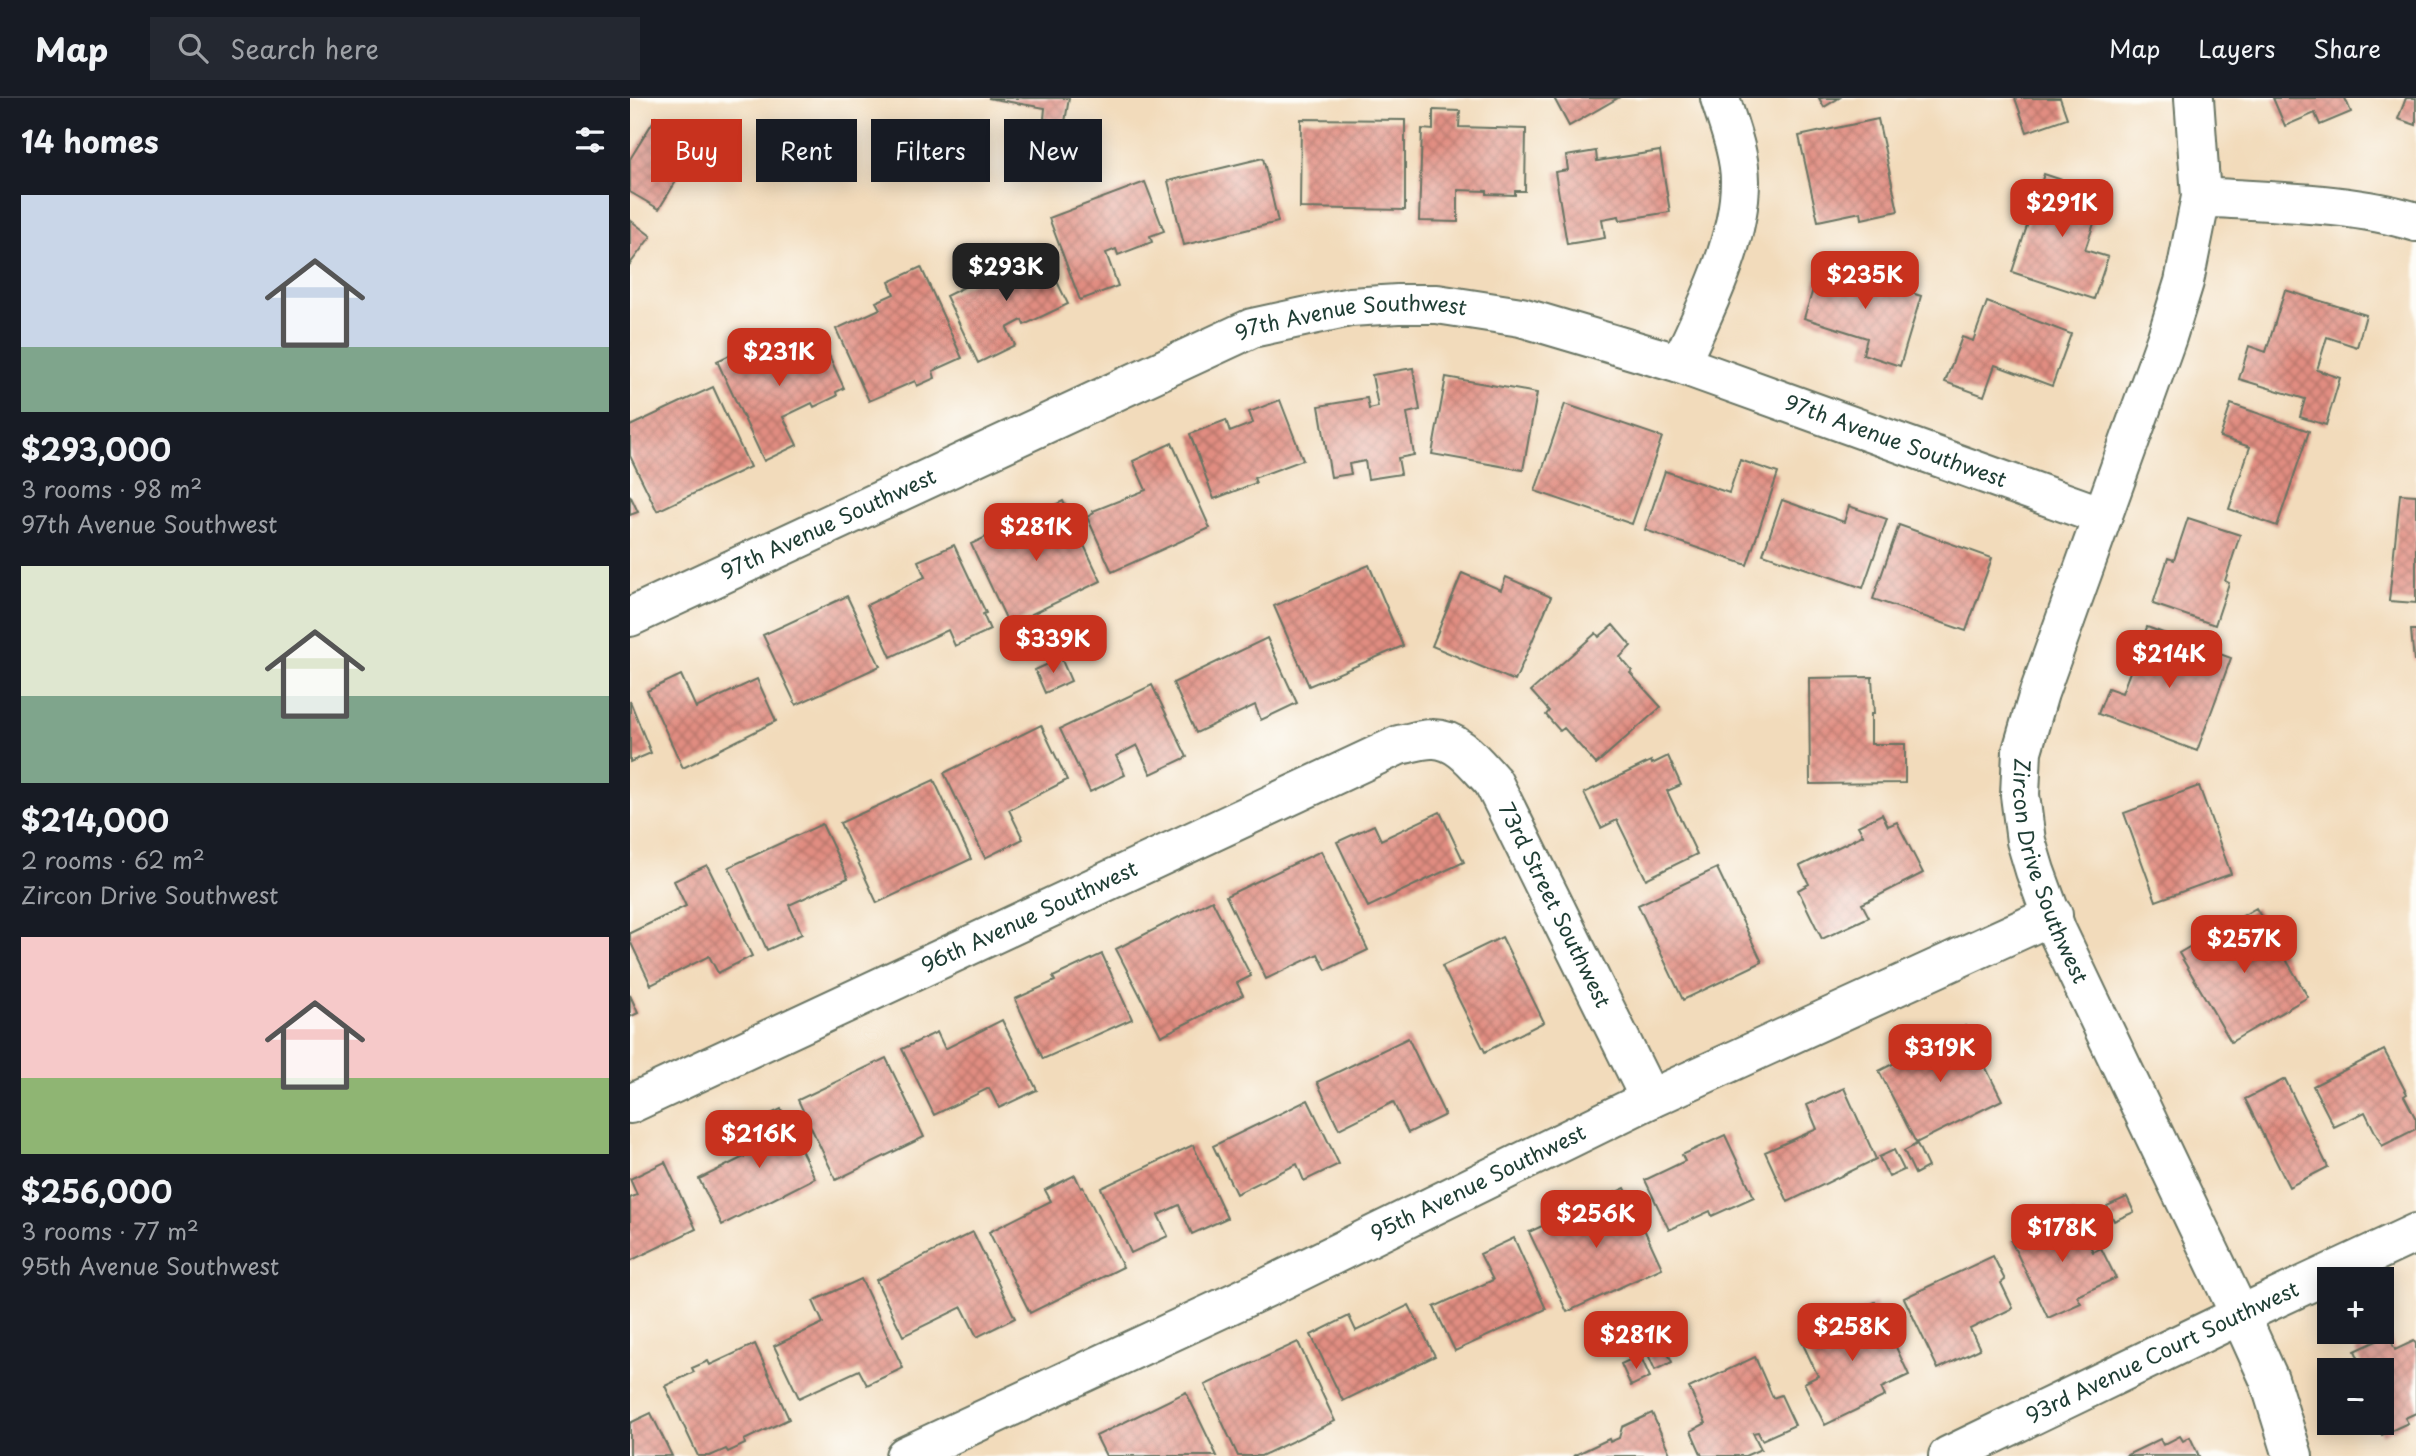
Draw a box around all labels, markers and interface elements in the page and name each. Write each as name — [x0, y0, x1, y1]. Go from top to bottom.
search box — [150, 17, 640, 80]
text: Map — [35, 23, 108, 73]
icon: search — [174, 29, 212, 67]
text: Search here — [230, 29, 379, 68]
text: Map — [2109, 30, 2160, 66]
text: Layers — [2198, 30, 2275, 66]
text: Share — [2313, 30, 2381, 66]
text: 14 homes — [21, 118, 159, 163]
chip: Buy — [651, 119, 742, 182]
chip: Rent — [756, 119, 857, 182]
chip: Filters — [871, 119, 990, 182]
chip: New — [1004, 119, 1102, 182]
icon: filters — [571, 121, 609, 159]
pin: $291K — [2013, 180, 2111, 239]
text: $291K — [2026, 184, 2098, 219]
icon: home — [252, 240, 378, 366]
pin: $293K — [957, 244, 1055, 303]
text: $293K — [968, 248, 1044, 283]
pin: $235K — [1816, 252, 1914, 311]
text: $235K — [1827, 256, 1903, 291]
street label: 97th Avenue Southwest — [1229, 286, 1469, 348]
pin: $231K — [730, 328, 828, 388]
text: $231K — [743, 333, 815, 368]
street label: 97th Avenue Southwest — [1781, 385, 2012, 494]
text: $293,000 — [21, 426, 171, 471]
street label: 97th Avenue Southwest — [715, 459, 941, 587]
text: 3 rooms · 98 m² — [21, 471, 202, 506]
pin: $281K — [987, 504, 1085, 563]
text: 97th Avenue Southwest — [21, 506, 277, 541]
text: $281K — [1000, 508, 1072, 543]
icon: home — [252, 611, 378, 737]
pin: $339K — [1004, 616, 1102, 675]
text: $339K — [1016, 620, 1090, 655]
pin: $214K — [2120, 630, 2218, 690]
text: $214K — [2132, 635, 2206, 670]
street label: Zircon Drive Southwest — [2006, 757, 2098, 988]
street label: 73rd Street Southwest — [1492, 796, 1620, 1013]
text: $214,000 — [21, 797, 169, 842]
text: 2 rooms · 62 m² — [21, 842, 205, 877]
street label: 96th Avenue Southwest — [915, 851, 1142, 980]
text: Zircon Drive Southwest — [21, 877, 279, 912]
pin: $257K — [2195, 916, 2293, 975]
text: $257K — [2207, 920, 2281, 955]
icon: home — [252, 982, 378, 1108]
pin: $319K — [1891, 1024, 1989, 1084]
text: $319K — [1905, 1029, 1975, 1064]
pin: $216K — [710, 1110, 808, 1170]
text: $216K — [721, 1115, 797, 1150]
street label: 95th Avenue Southwest — [1365, 1115, 1591, 1248]
text: $256,000 — [21, 1168, 172, 1213]
pin: $256K — [1547, 1190, 1645, 1250]
text: $256K — [1557, 1195, 1635, 1230]
pin: $178K — [2013, 1204, 2111, 1264]
text: $178K — [2027, 1209, 2097, 1244]
text: 3 rooms · 77 m² — [21, 1213, 199, 1248]
text: 95th Avenue Southwest — [21, 1248, 279, 1283]
map controls — [2317, 1267, 2394, 1435]
button: + — [2317, 1267, 2394, 1344]
street label: 93rd Avenue Court Southwest — [2020, 1272, 2303, 1430]
pin: $258K — [1803, 1304, 1901, 1363]
text: $258K — [1813, 1308, 1891, 1343]
pin: $281K — [1587, 1312, 1685, 1371]
text: $281K — [1600, 1316, 1672, 1351]
button: − — [2317, 1358, 2394, 1435]

